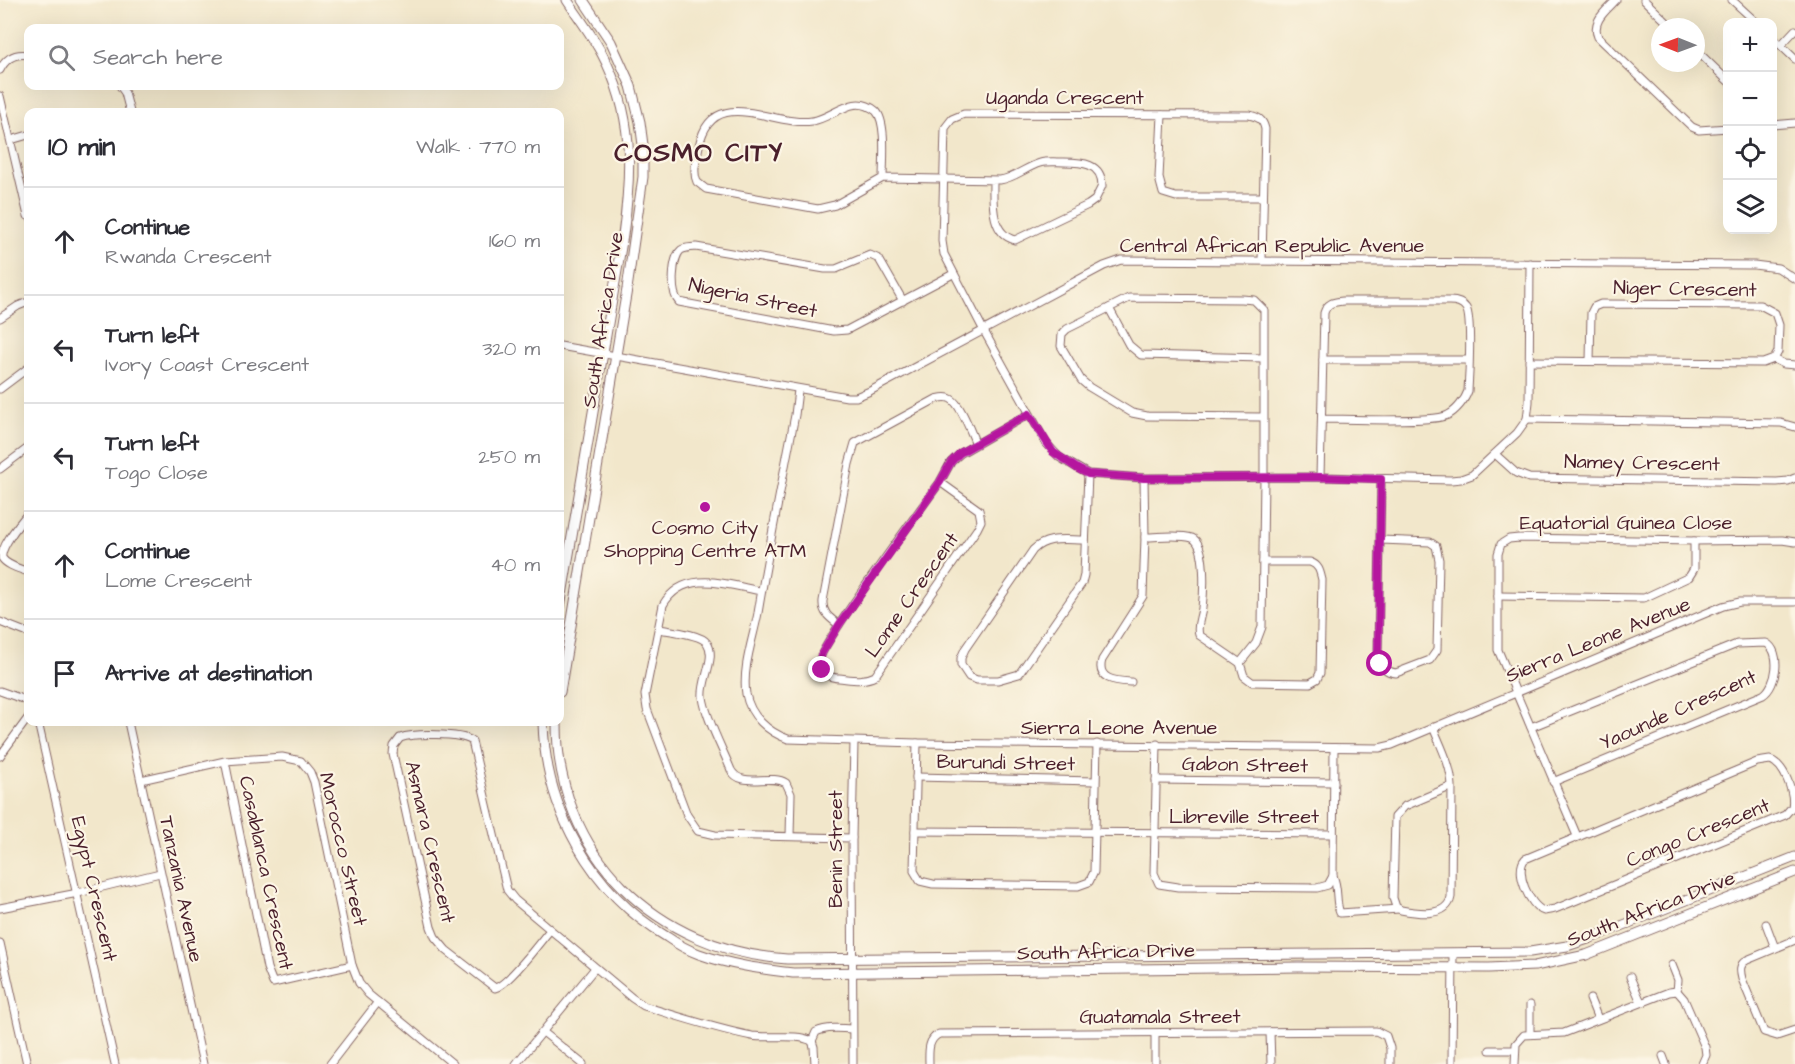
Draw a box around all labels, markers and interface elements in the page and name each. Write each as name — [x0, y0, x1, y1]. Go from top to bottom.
north arrow — [1651, 18, 1705, 72]
map controls — [1723, 18, 1777, 234]
button: + — [1723, 18, 1777, 72]
search box — [24, 24, 564, 90]
icon: search — [45, 41, 78, 74]
text: Search here — [93, 42, 223, 73]
button: − — [1723, 72, 1777, 126]
street label: Uganda Crescent — [986, 84, 1144, 113]
button: locate — [1723, 126, 1777, 180]
text: 10 min — [48, 129, 115, 165]
text: Walk · 770 m — [416, 133, 540, 161]
district label: COSMO CITY — [614, 135, 784, 171]
button: layers — [1723, 180, 1777, 234]
text: Continue — [105, 212, 190, 243]
icon: ahead — [48, 225, 81, 258]
text: 160 m — [489, 227, 540, 255]
street label: South Africa Drive — [575, 230, 631, 410]
street label: Central African Republic Avenue — [1120, 232, 1424, 260]
text: Rwanda Crescent — [105, 243, 272, 271]
street label: Nigeria Street — [686, 271, 820, 326]
street label: Niger Crescent — [1613, 274, 1757, 305]
text: Turn left — [105, 320, 199, 351]
icon: left — [48, 333, 81, 366]
text: 320 m — [482, 335, 540, 363]
text: Ivory Coast Crescent — [105, 351, 309, 379]
text: Turn left — [105, 428, 199, 459]
icon: left — [48, 441, 81, 474]
text: 250 m — [478, 443, 540, 471]
street label: Namey Crescent — [1564, 448, 1720, 479]
text: Togo Close — [105, 459, 208, 487]
marker: Cosmo City Shopping Centre ATM — [698, 500, 712, 514]
street label: Equatorial Guinea Close — [1520, 509, 1732, 537]
place label: Cosmo City Shopping Centre ATM — [604, 514, 806, 566]
street label: Lome Crescent — [858, 527, 966, 663]
text: Continue — [105, 536, 190, 567]
icon: ahead — [48, 549, 81, 582]
text: 40 m — [490, 551, 540, 579]
text: Lome Crescent — [105, 567, 252, 595]
street label: Sierra Leone Avenue — [1502, 590, 1695, 690]
route start — [1366, 650, 1392, 676]
route end — [808, 656, 834, 682]
icon: arrive — [48, 657, 81, 690]
text: Arrive at destination — [105, 658, 312, 689]
street label: Yaounde Crescent — [1595, 663, 1761, 757]
street label: Sierra Leone Avenue — [1021, 714, 1218, 742]
street label: Burundi Street — [936, 748, 1076, 778]
street label: Gabon Street — [1182, 750, 1308, 780]
street label: Asmara Crescent — [398, 758, 462, 926]
street label: Morocco Street — [312, 770, 374, 928]
street label: Casablanca Crescent — [232, 773, 300, 973]
street label: Benin Street — [822, 790, 850, 908]
street label: Congo Crescent — [1622, 791, 1774, 875]
street label: Libreville Street — [1169, 803, 1319, 831]
street label: Tanzania Avenue — [152, 813, 210, 965]
street label: Egypt Crescent — [63, 814, 124, 964]
street label: South Africa Drive — [1563, 864, 1739, 954]
street label: South Africa Drive — [1017, 936, 1195, 968]
street label: Guatamala Street — [1079, 1003, 1241, 1031]

